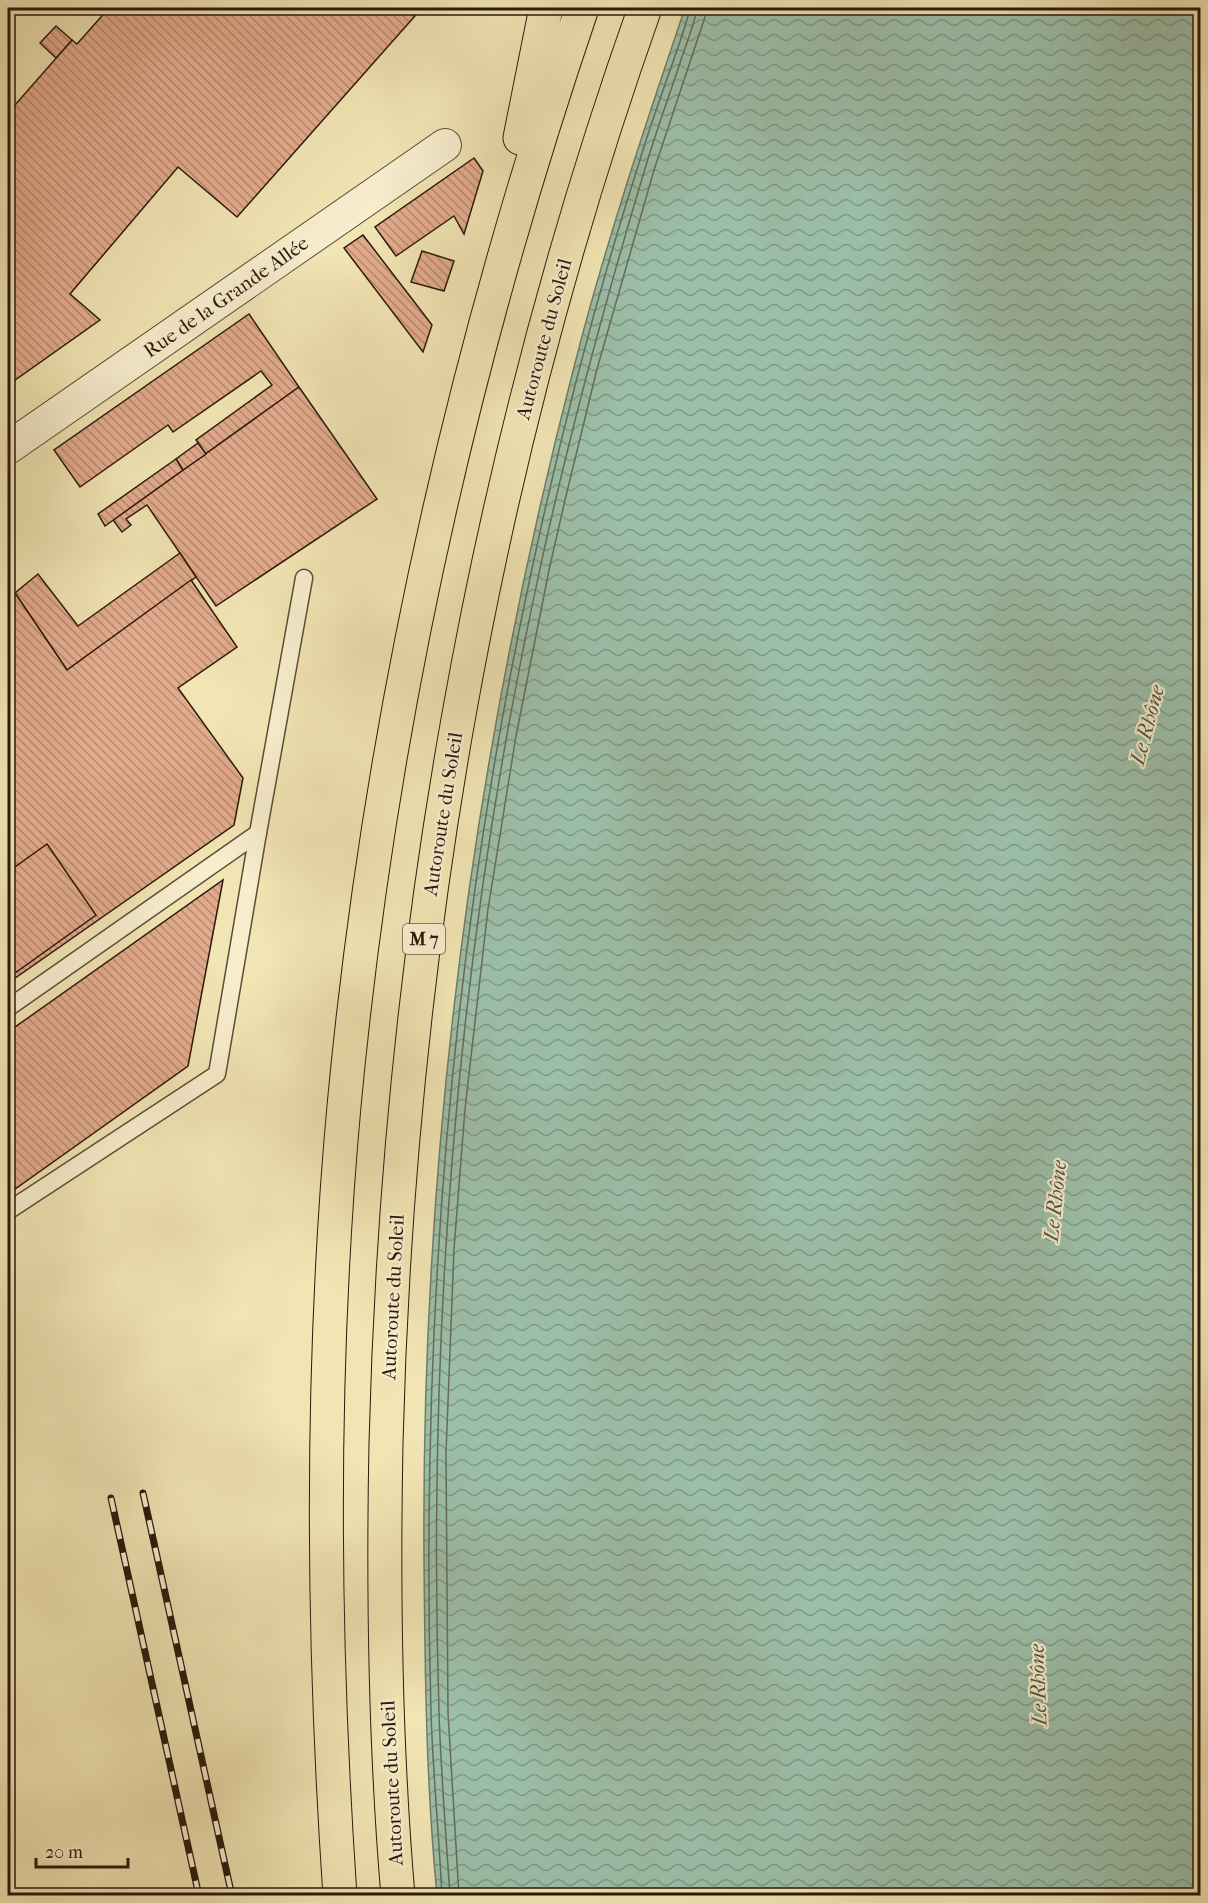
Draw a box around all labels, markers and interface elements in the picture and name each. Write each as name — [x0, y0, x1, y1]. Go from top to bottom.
street label: Rue de la Grande Allée — [139, 231, 313, 363]
street label: Autoroute du Soleil — [511, 256, 577, 423]
water label: Le Rhône — [1124, 682, 1169, 769]
street label: Autoroute du Soleil — [419, 730, 467, 899]
road number: M 7 — [403, 924, 445, 954]
water label: Le Rhône — [1039, 1159, 1071, 1245]
street label: Autoroute du Soleil — [377, 1213, 409, 1381]
water label: Le Rhône — [1025, 1643, 1051, 1728]
street label: Autoroute du Soleil — [376, 1699, 408, 1867]
scale bar — [36, 1831, 128, 1869]
text: 20 m — [45, 1842, 83, 1863]

